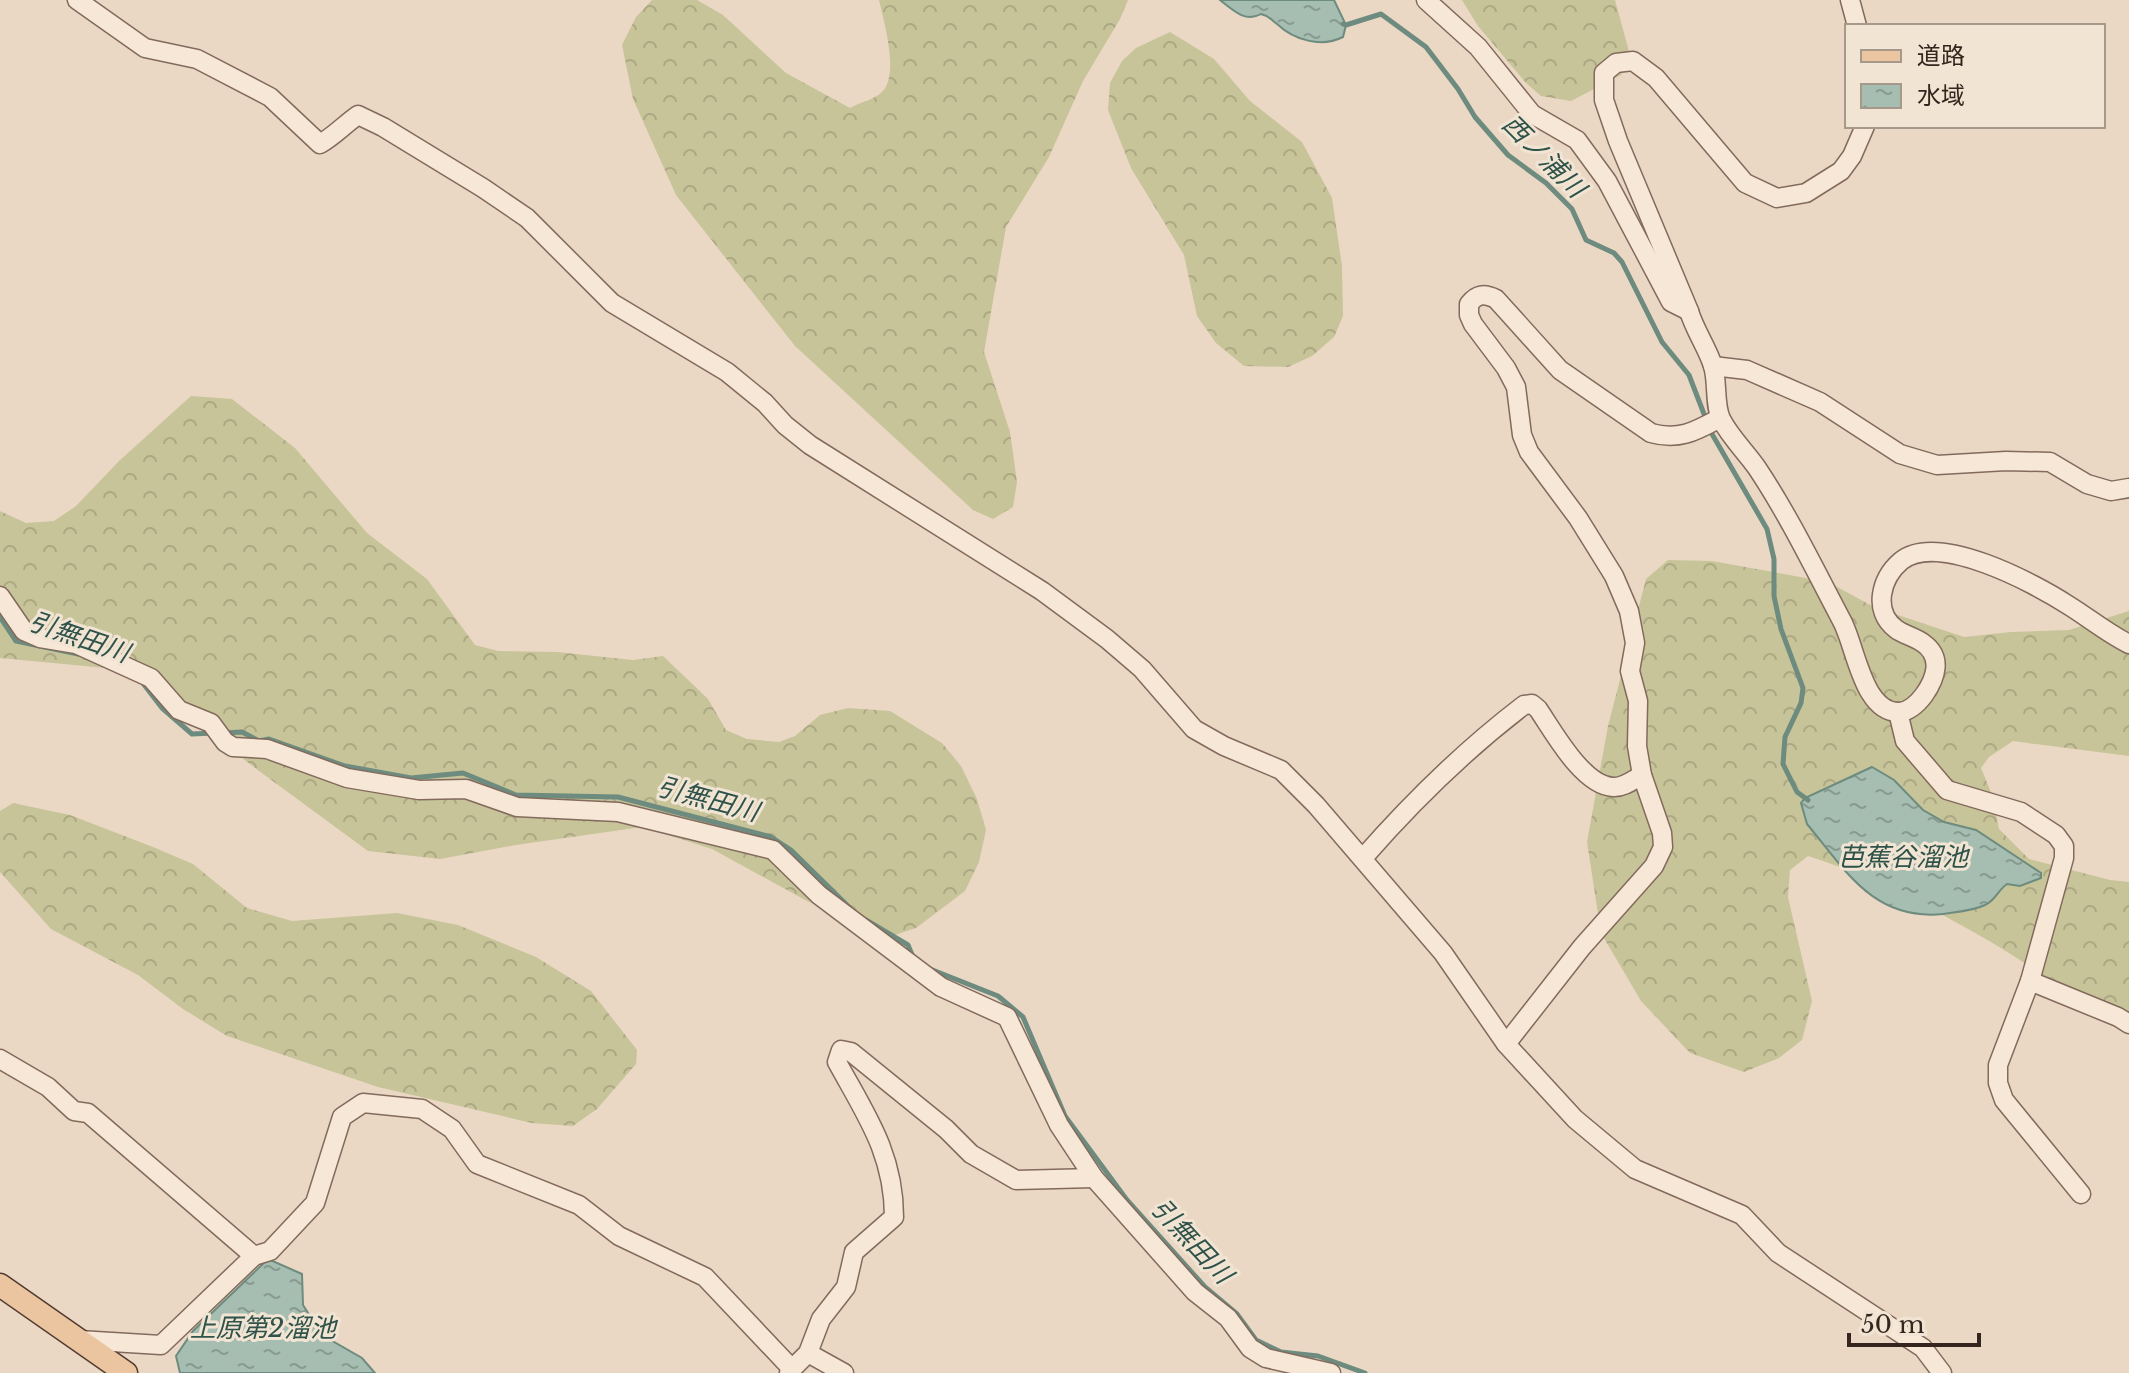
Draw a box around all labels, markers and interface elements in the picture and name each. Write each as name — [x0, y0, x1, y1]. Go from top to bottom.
legend — [1845, 24, 2105, 128]
text: 道路 — [1917, 41, 1965, 70]
text: 水域 — [1917, 81, 1965, 110]
water label: 西ノ浦川 — [1496, 108, 1594, 206]
water label: 引無田川 — [25, 605, 136, 670]
water label: 引無田川 — [654, 770, 765, 829]
water label: 芭蕉谷溜池 — [1838, 841, 1971, 873]
water label: 引無田川 — [1145, 1192, 1241, 1292]
scale bar — [1849, 1297, 1979, 1347]
text: 50 m — [1861, 1310, 1925, 1339]
water label: 上原第2溜池 — [190, 1312, 339, 1344]

